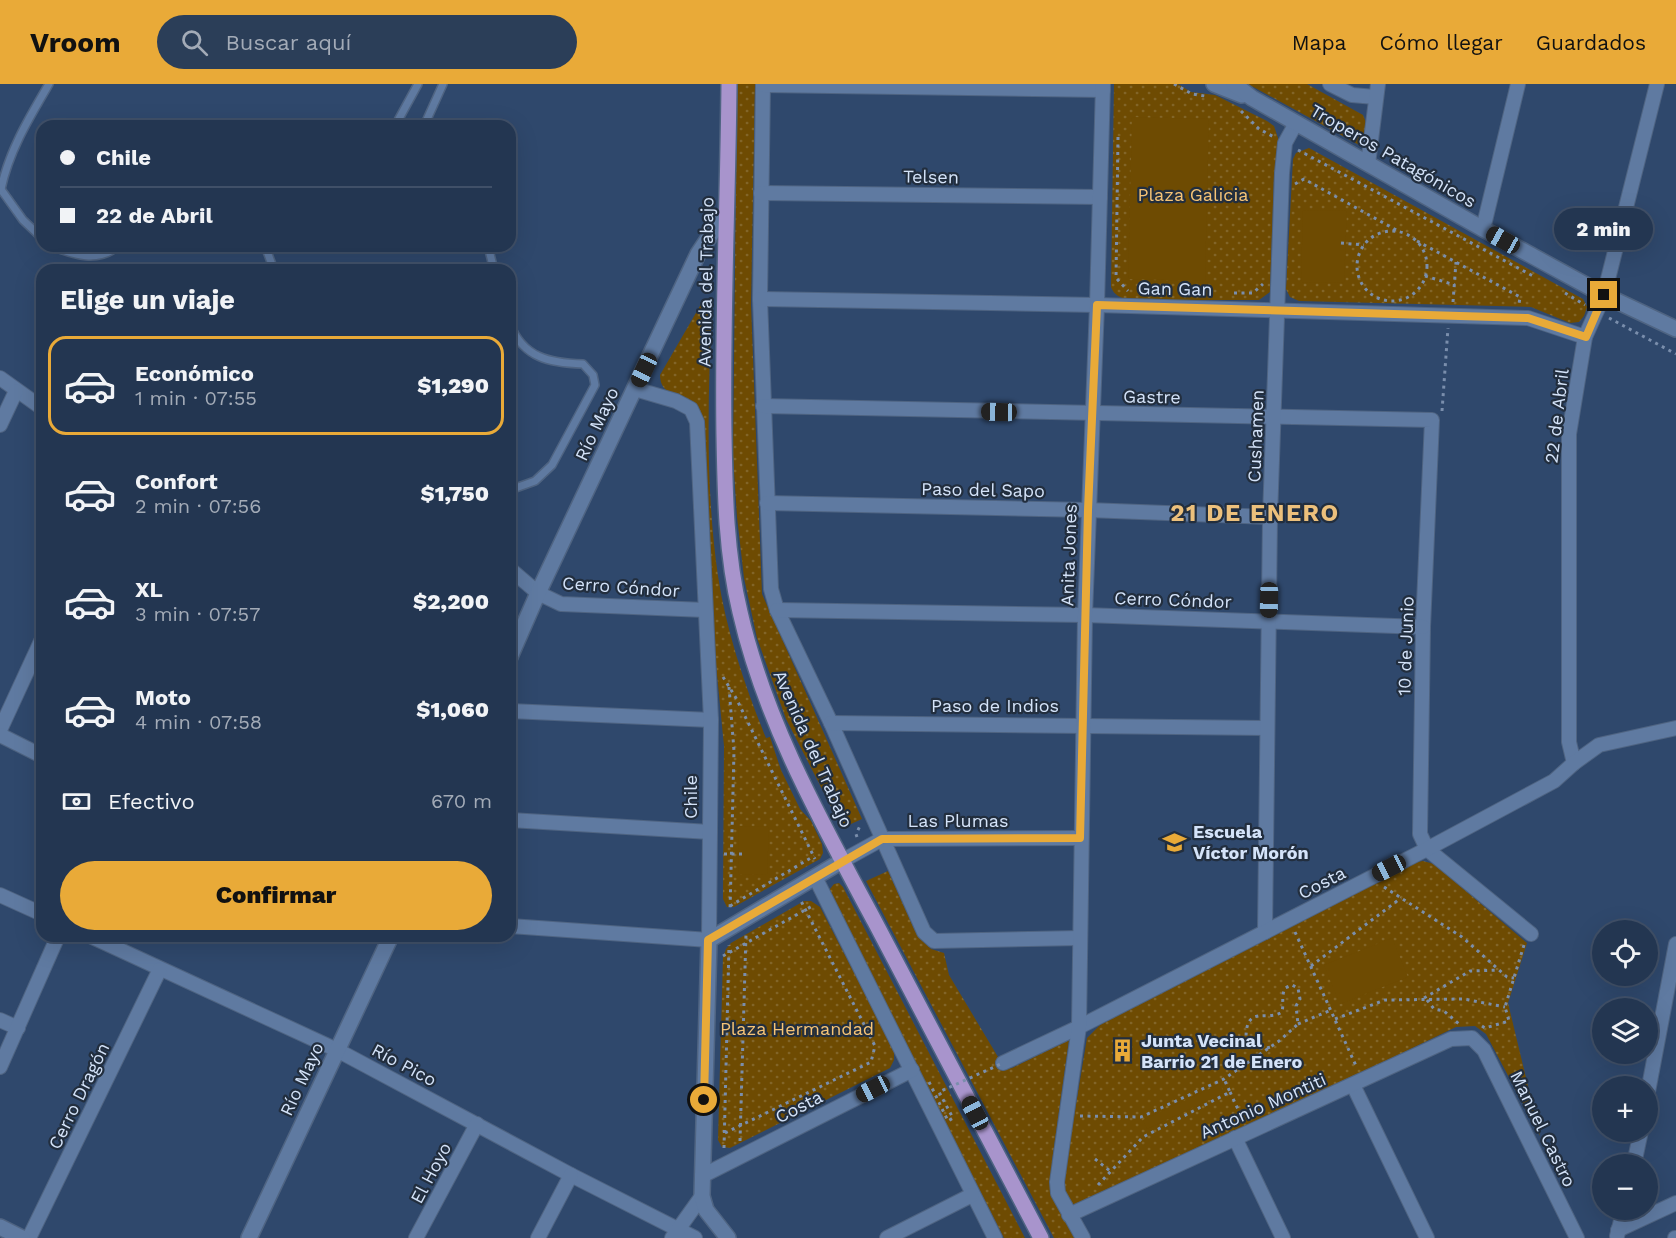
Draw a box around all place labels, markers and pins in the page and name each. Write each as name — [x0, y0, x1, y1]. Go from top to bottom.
place label: Escuela Víctor Morón — [1193, 821, 1309, 863]
school or university icon: Escuela Víctor Morón — [1162, 829, 1188, 855]
place label: Junta Vecinal Barrio 21 de Enero — [1141, 1030, 1302, 1072]
building icon: Junta Vecinal Barrio 21 de Enero — [1110, 1038, 1136, 1064]

